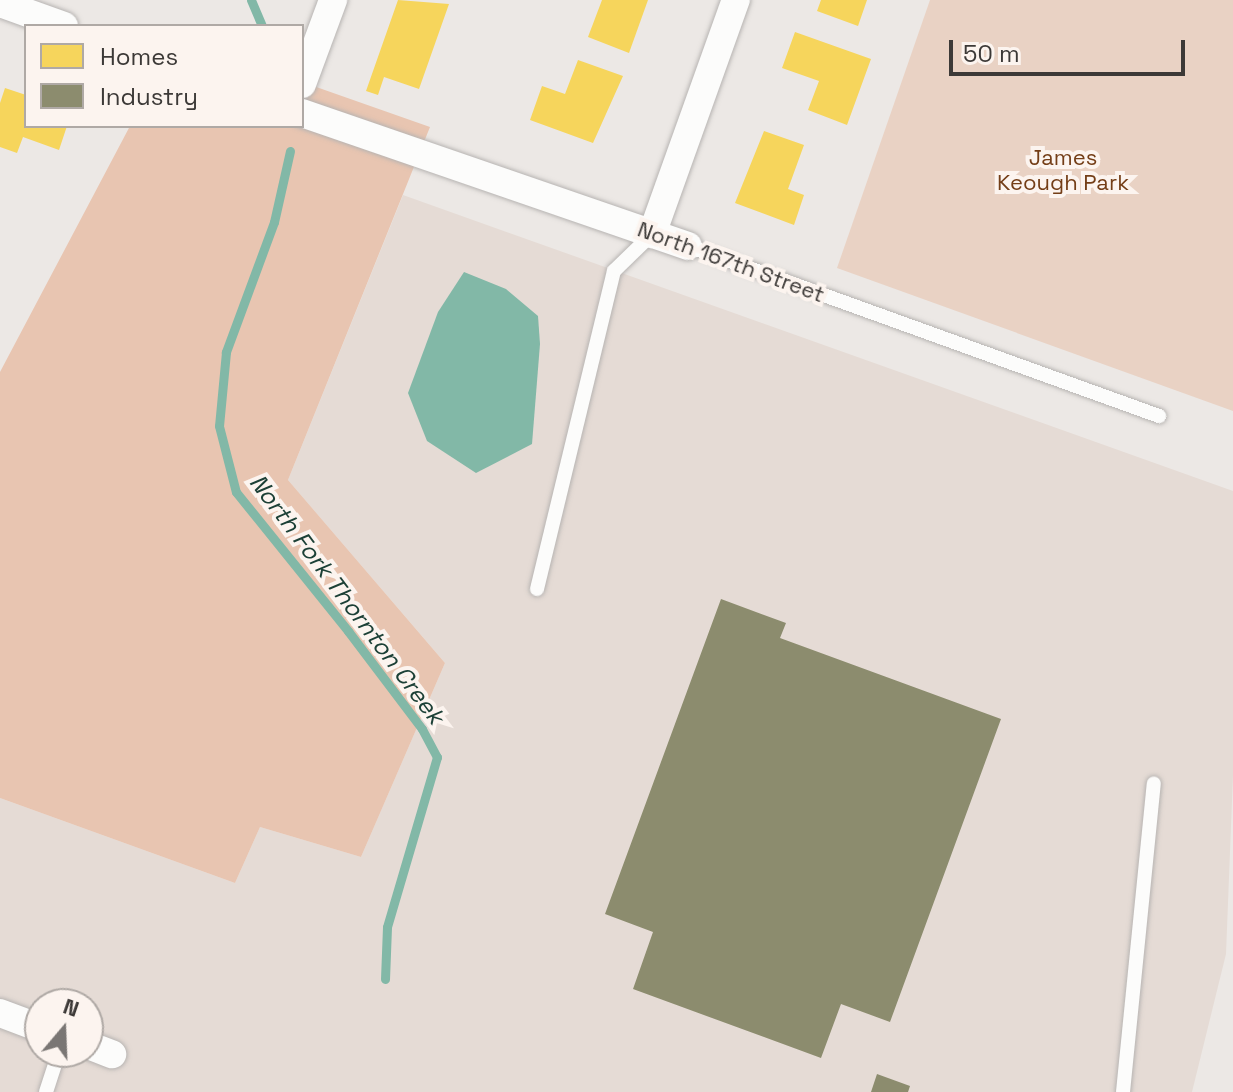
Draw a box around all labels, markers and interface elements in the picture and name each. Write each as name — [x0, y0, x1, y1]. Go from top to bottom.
legend — [24, 24, 304, 128]
scale bar — [953, 24, 1189, 74]
text: 50 m — [963, 38, 1020, 69]
text: Homes — [100, 41, 178, 72]
text: Industry — [100, 81, 198, 112]
park label: James Keough Park — [997, 144, 1129, 196]
street label: North 167th Street — [634, 216, 828, 308]
water label: North Fork Thornton Creek — [243, 468, 451, 730]
north arrow — [24, 988, 104, 1068]
text: N — [60, 992, 83, 1023]

